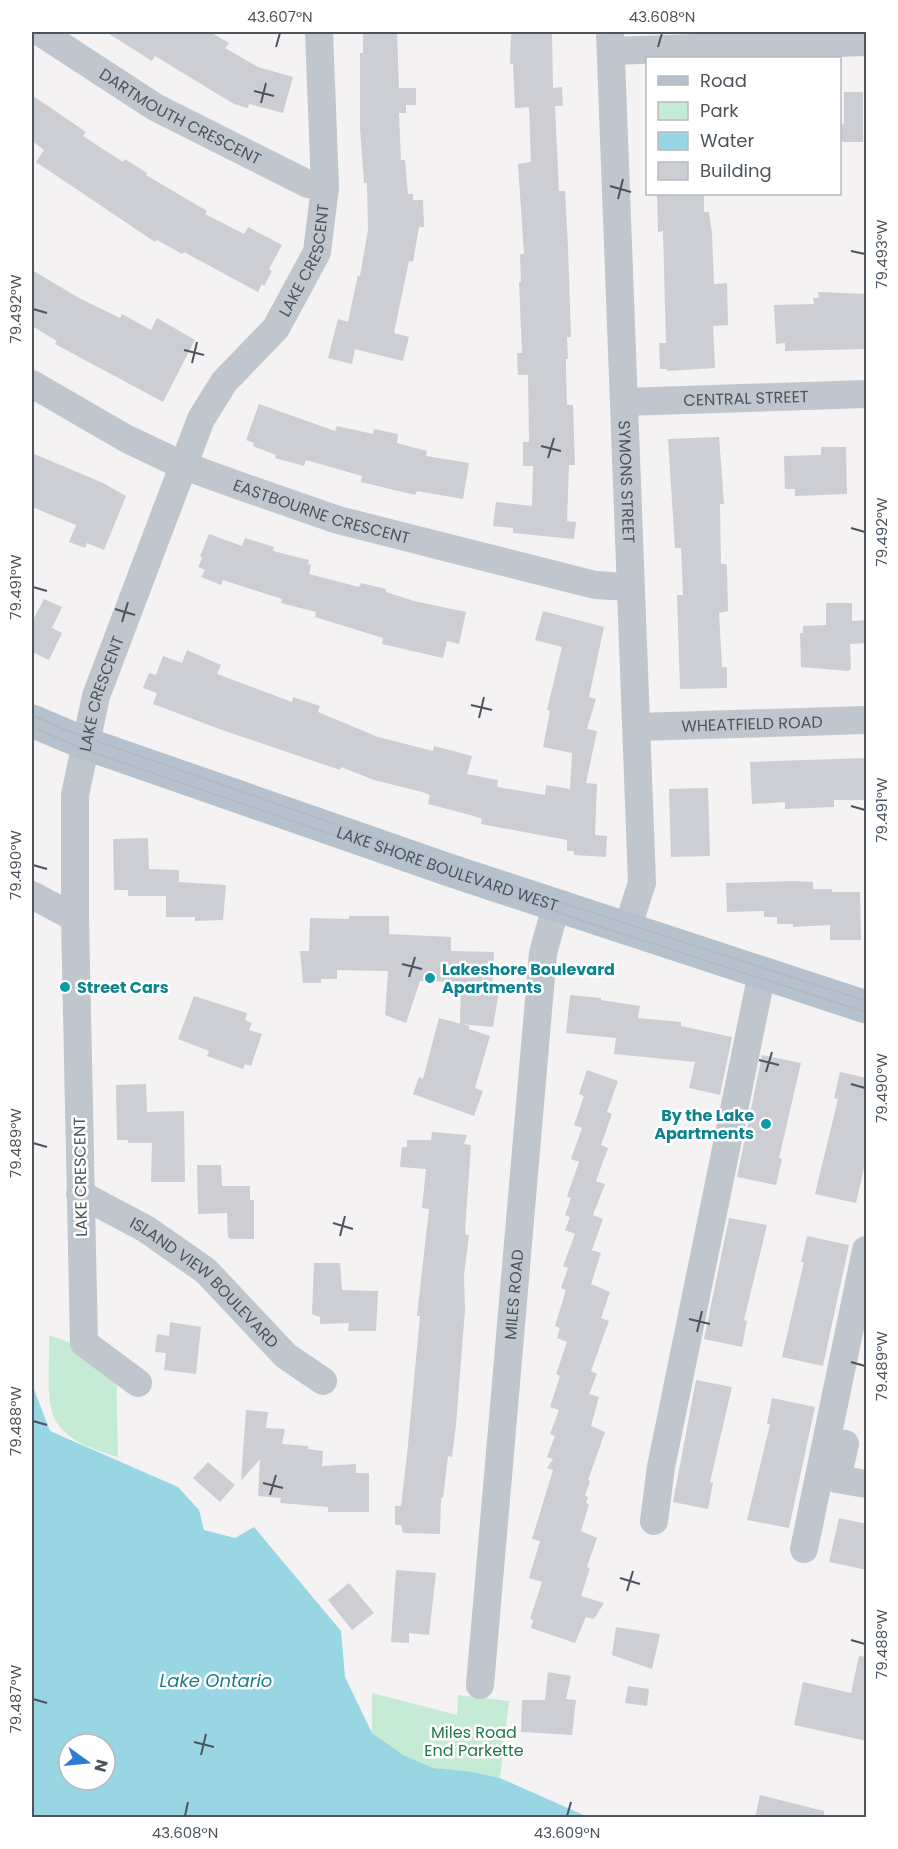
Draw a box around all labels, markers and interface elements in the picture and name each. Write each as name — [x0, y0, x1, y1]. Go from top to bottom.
text: 43.607°N — [247, 6, 313, 27]
text: 43.608°N — [629, 6, 695, 27]
legend — [646, 57, 841, 195]
street label: DARTMOUTH CRESCENT — [95, 63, 265, 171]
text: Road — [700, 68, 747, 93]
text: Park — [700, 98, 739, 123]
text: Water — [700, 128, 754, 153]
text: Building — [700, 158, 772, 183]
street label: LAKE CRESCENT — [273, 202, 335, 321]
text: 79.493°W — [871, 219, 892, 289]
text: 79.492°W — [5, 274, 26, 344]
street label: CENTRAL STREET — [683, 385, 809, 412]
street label: SYMONS STREET — [613, 420, 640, 544]
street label: EASTBOURNE CRESCENT — [230, 474, 413, 550]
text: 79.492°W — [871, 497, 892, 567]
text: 79.491°W — [5, 554, 26, 620]
street label: LAKE CRESCENT — [74, 632, 130, 754]
street label: WHEATFIELD ROAD — [681, 710, 823, 738]
text: 79.491°W — [871, 777, 892, 843]
street label: LAKE SHORE BOULEVARD WEST — [334, 821, 561, 917]
text: 79.490°W — [5, 830, 26, 900]
place label: Lakeshore Boulevard Apartments — [442, 958, 615, 999]
marker: Lakeshore Boulevard Apartments — [423, 971, 437, 985]
place label: Street Cars — [77, 976, 169, 999]
marker: Street Cars — [58, 980, 72, 994]
text: 79.490°W — [871, 1053, 892, 1123]
place label: By the Lake Apartments — [654, 1104, 754, 1145]
text: 79.489°W — [5, 1108, 26, 1178]
street label: LAKE CRESCENT — [68, 1117, 93, 1237]
marker: By the Lake Apartments — [759, 1117, 773, 1131]
street label: ISLAND VIEW BOULEVARD — [126, 1211, 284, 1353]
street label: MILES ROAD — [499, 1248, 529, 1341]
text: 79.489°W — [871, 1331, 892, 1401]
text: 79.488°W — [5, 1386, 26, 1456]
text: 79.488°W — [871, 1609, 892, 1679]
text: 79.487°W — [5, 1664, 26, 1733]
water label: Lake Ontario — [160, 1668, 272, 1693]
park label: Miles Road End Parkette — [424, 1721, 524, 1762]
north arrow — [57, 1732, 117, 1792]
text: N — [88, 1757, 114, 1775]
text: 43.608°N — [152, 1822, 218, 1843]
text: 43.609°N — [534, 1822, 600, 1843]

